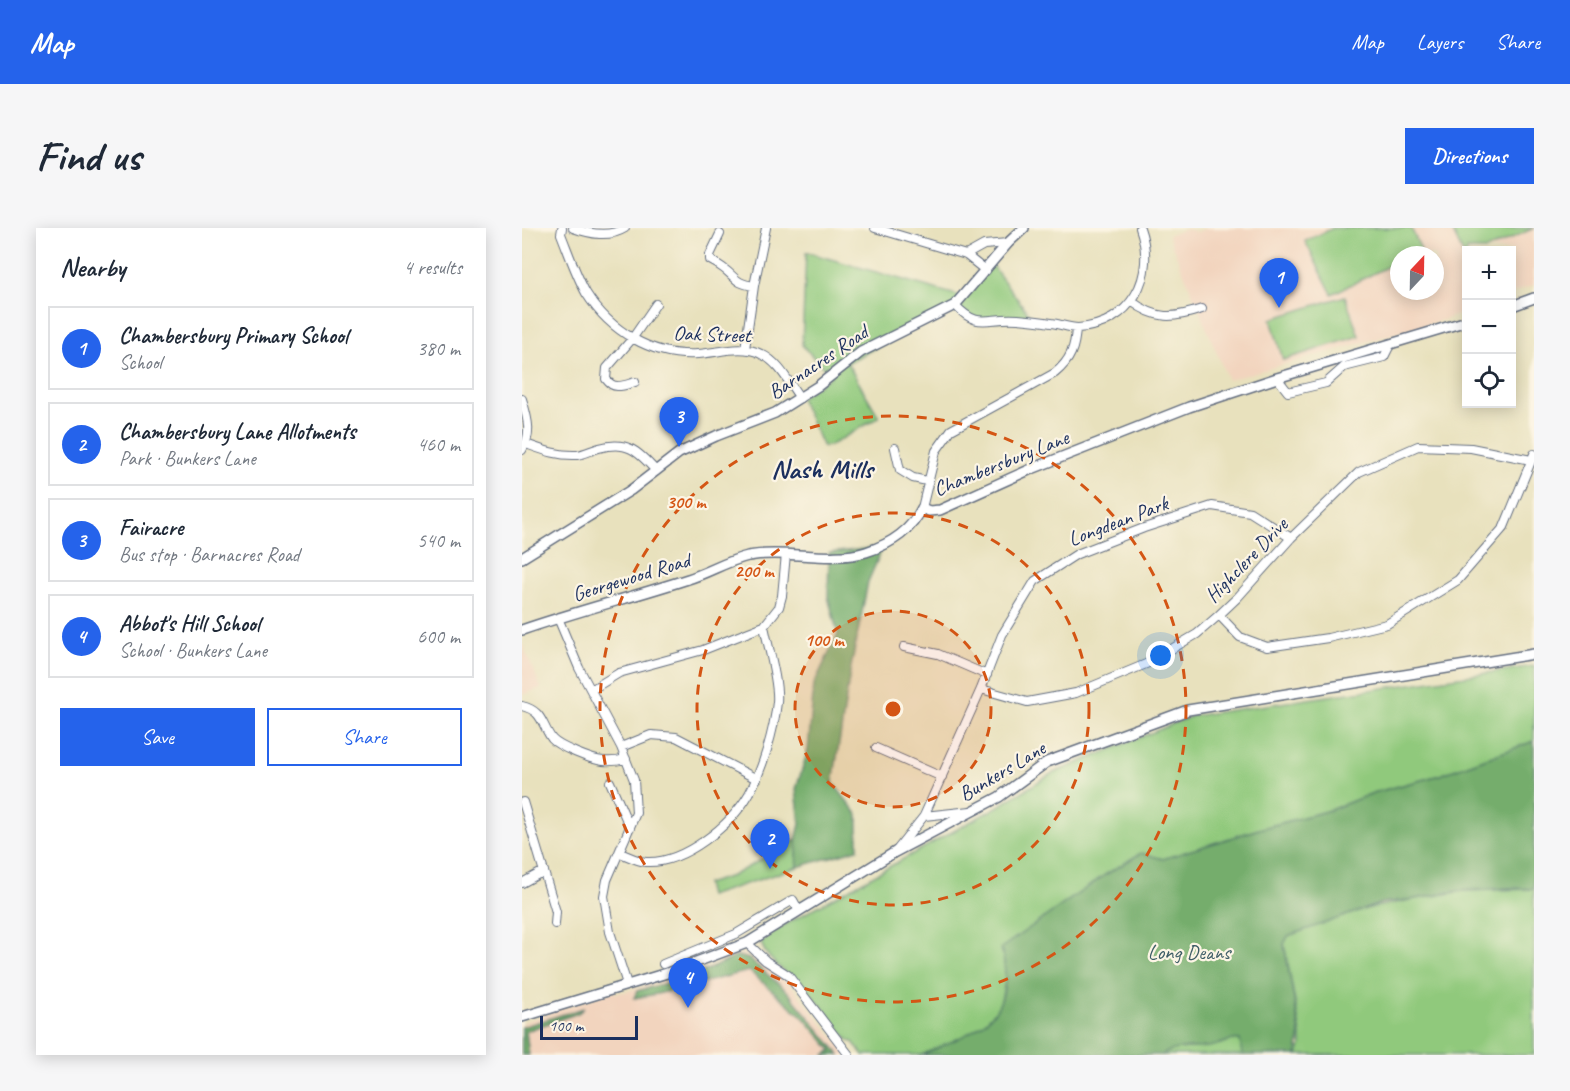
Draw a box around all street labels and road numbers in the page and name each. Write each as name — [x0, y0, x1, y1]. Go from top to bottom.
street label: Barnacres Road — [763, 317, 875, 405]
street label: Oak Street — [673, 320, 753, 348]
street label: Chambersbury Lane — [930, 424, 1073, 502]
street label: Longdean Park — [1064, 490, 1173, 552]
street label: Highclere Drive — [1199, 511, 1294, 608]
street label: Georgewood Road — [569, 546, 696, 607]
street label: Bunkers Lane — [954, 734, 1052, 807]

